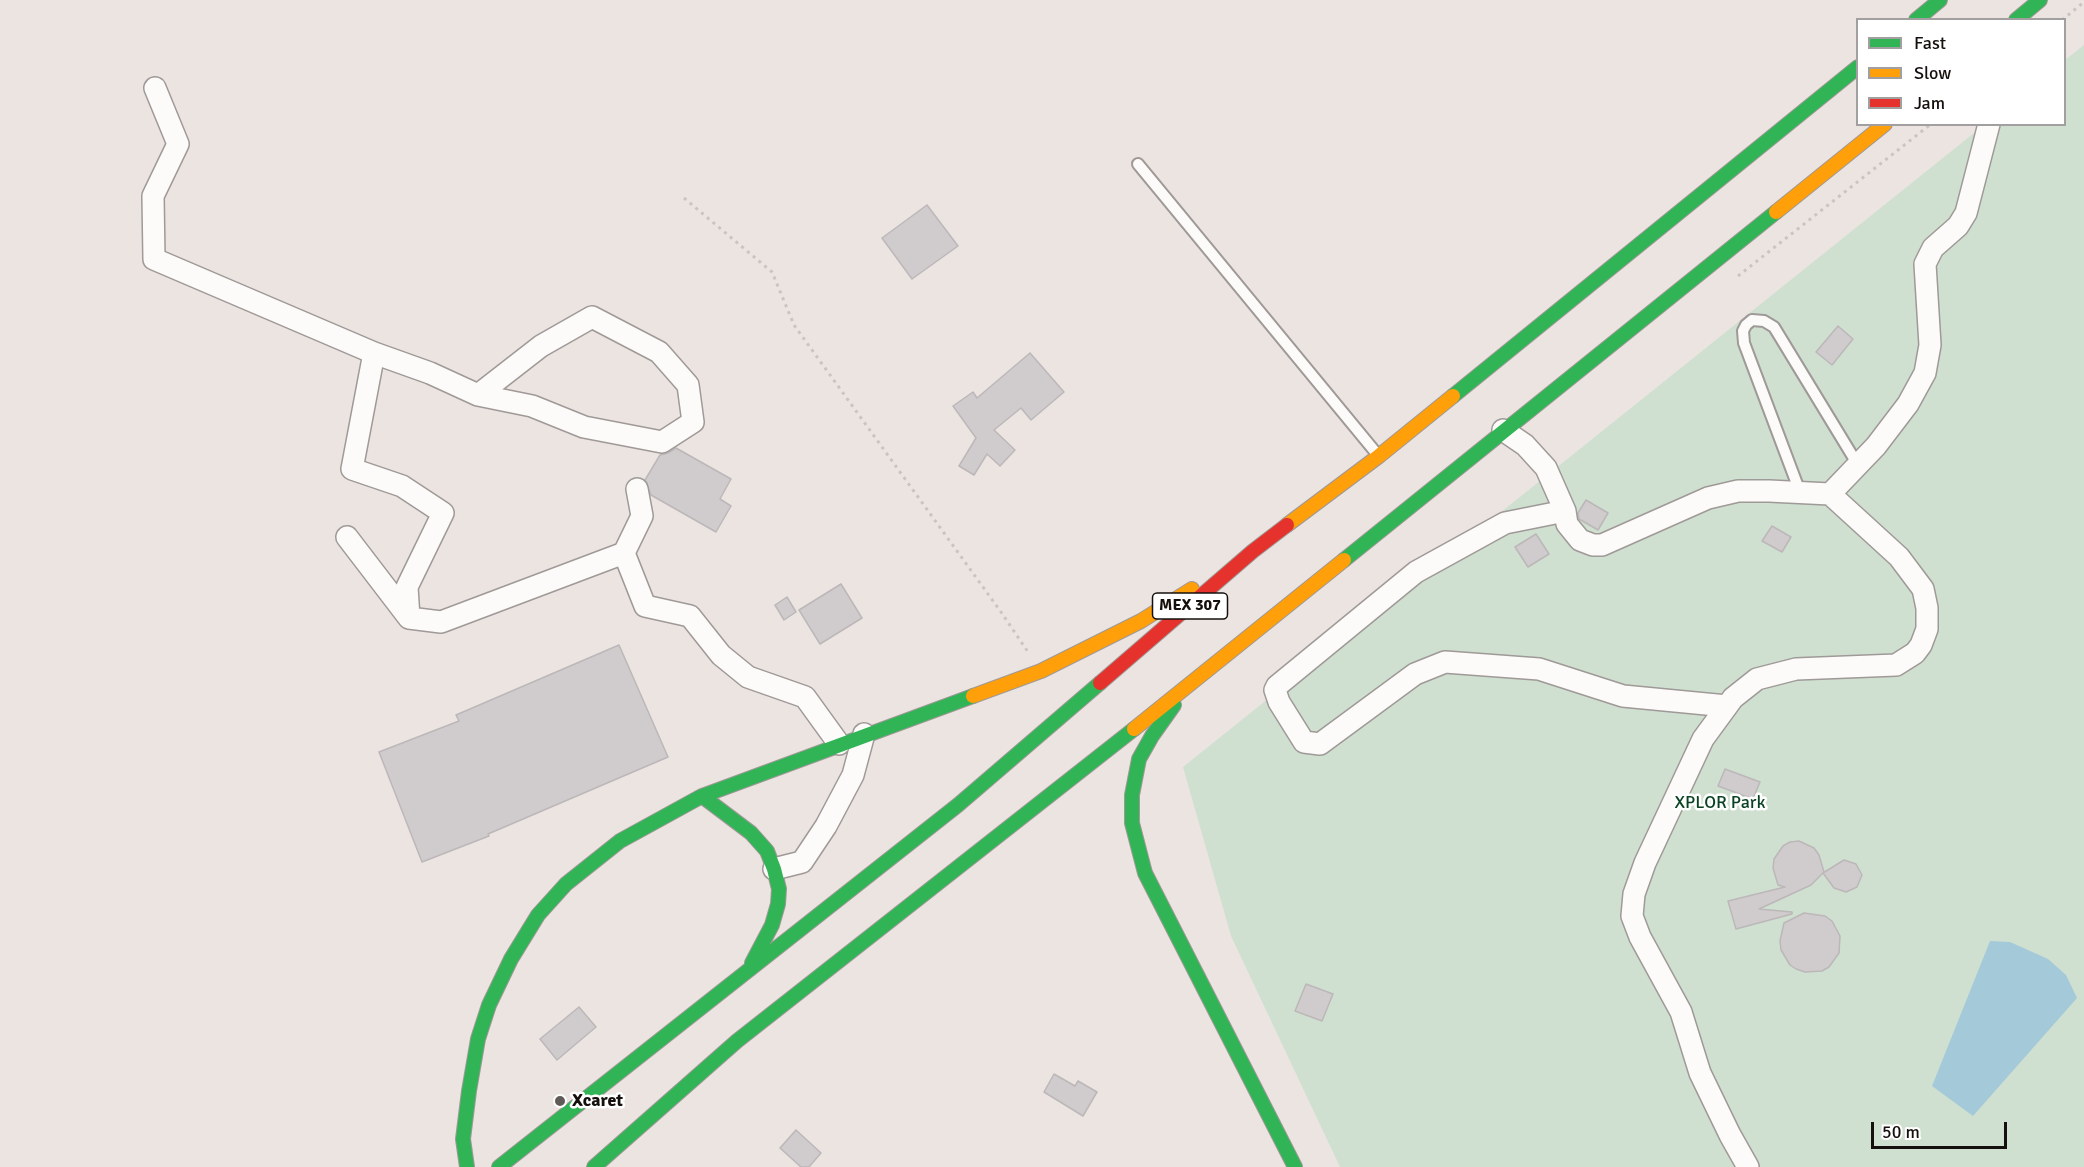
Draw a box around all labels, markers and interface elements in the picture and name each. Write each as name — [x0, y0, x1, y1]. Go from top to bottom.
legend — [1856, 18, 2066, 126]
text: Fast — [1914, 32, 1946, 54]
text: Slow — [1914, 62, 1951, 84]
text: Jam — [1914, 92, 1945, 114]
road number: MEX 307 — [1152, 593, 1228, 619]
park label: XPLOR Park — [1675, 792, 1765, 814]
place label: Xcaret — [572, 1090, 623, 1112]
marker: Xcaret — [553, 1094, 567, 1108]
scale bar — [1874, 1110, 2010, 1148]
text: 50 m — [1882, 1121, 1920, 1143]

